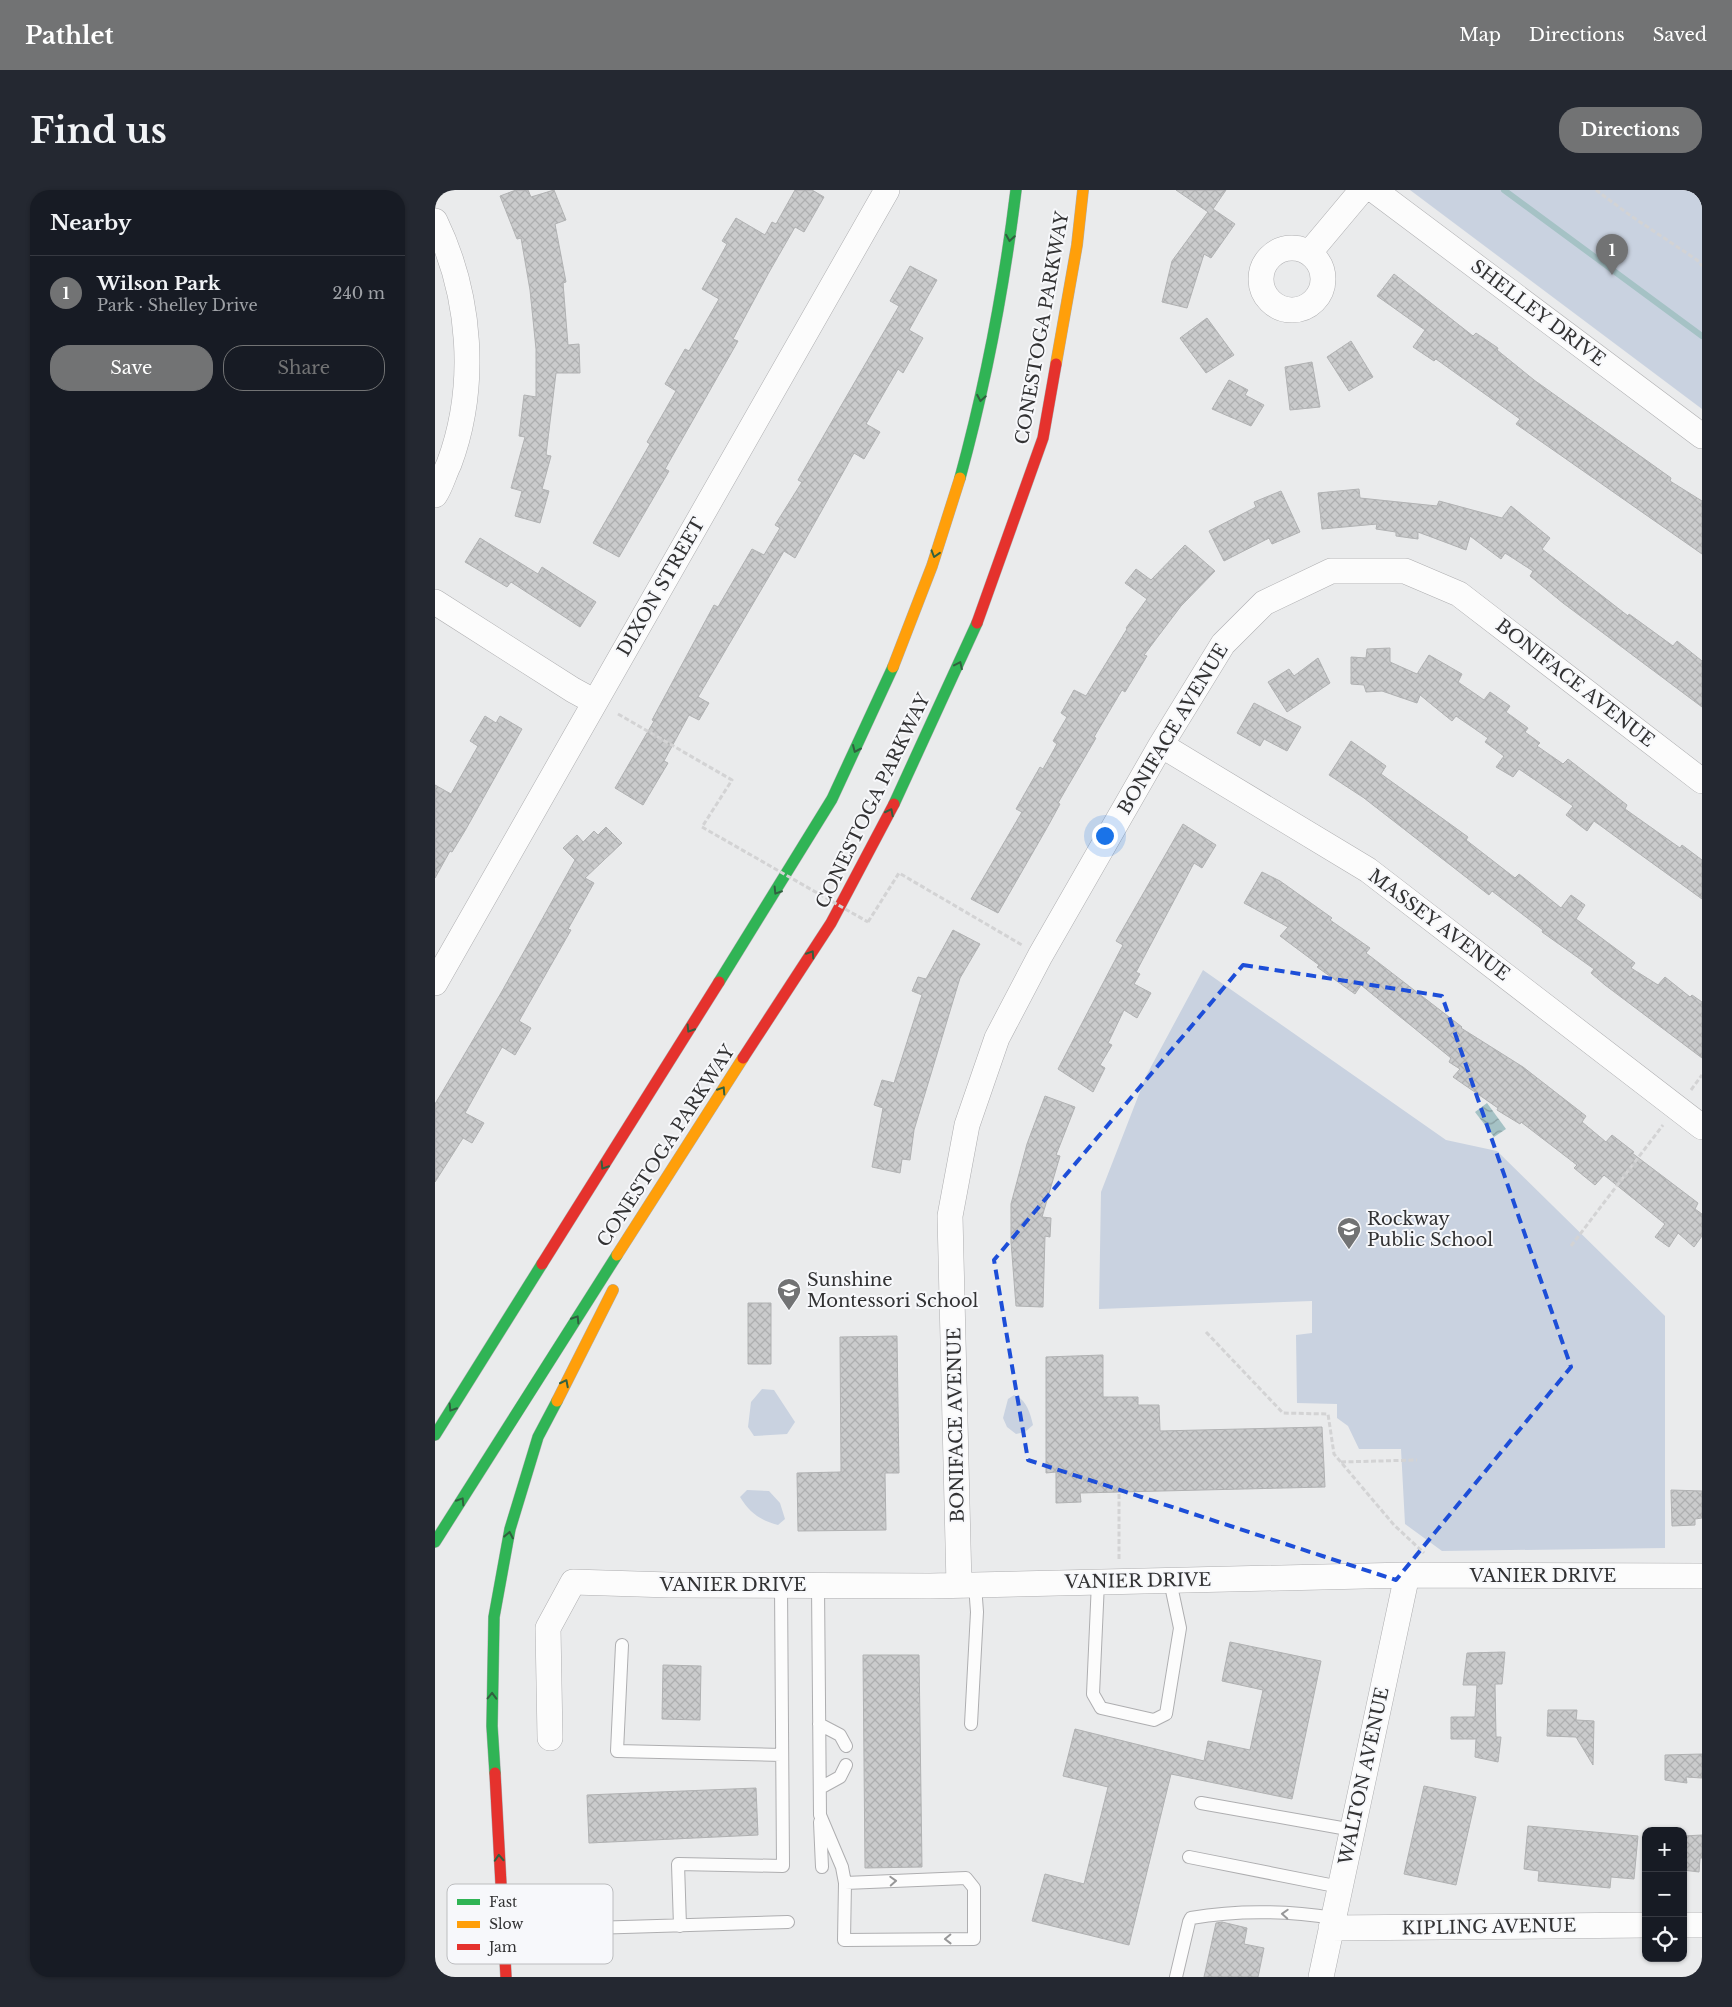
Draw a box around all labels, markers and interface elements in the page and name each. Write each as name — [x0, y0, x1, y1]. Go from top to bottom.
text: Pathlet — [25, 21, 114, 50]
text: Map — [1459, 24, 1501, 46]
text: Directions — [1529, 24, 1625, 46]
text: Saved — [1653, 24, 1707, 46]
button: Directions — [1559, 107, 1702, 153]
text: Find us — [30, 109, 167, 152]
street label: CONESTOGA PARKWAY — [1011, 209, 1073, 446]
text: Nearby — [50, 210, 131, 236]
one-way arrow — [1006, 234, 1016, 243]
pin: 1 — [1596, 234, 1628, 275]
street label: SHELLEY DRIVE — [1466, 255, 1610, 371]
text: Wilson Park — [97, 272, 220, 295]
text: 1 — [63, 283, 69, 303]
text: 240 m — [333, 283, 385, 303]
text: Park · Shelley Drive — [97, 295, 258, 315]
button: Save — [50, 345, 213, 391]
button: Share — [223, 345, 385, 391]
one-way arrow — [977, 394, 987, 403]
street label: DIXON STREET — [612, 513, 710, 660]
one-way arrow — [930, 549, 940, 558]
street label: BONIFACE AVENUE — [1491, 614, 1659, 752]
street label: BONIFACE AVENUE — [1113, 640, 1233, 818]
one-way arrow — [952, 661, 963, 670]
street label: CONESTOGA PARKWAY — [811, 689, 935, 912]
one-way arrow — [851, 744, 862, 753]
one-way arrow — [884, 808, 894, 817]
your location — [1092, 823, 1118, 849]
street label: MASSEY AVENUE — [1364, 865, 1514, 985]
one-way arrow — [773, 886, 783, 895]
one-way arrow — [805, 950, 814, 960]
one-way arrow — [687, 1023, 697, 1032]
street label: CONESTOGA PARKWAY — [592, 1040, 740, 1251]
one-way arrow — [716, 1087, 725, 1096]
one-way arrow — [601, 1161, 610, 1170]
place label: Rockway Public School — [1367, 1208, 1493, 1251]
school or university icon: Rockway Public School — [1336, 1216, 1362, 1250]
place label: Sunshine Montessori School — [807, 1269, 979, 1312]
school or university icon: Sunshine Montessori School — [776, 1277, 802, 1311]
one-way arrow — [570, 1316, 579, 1325]
street label: BONIFACE AVENUE — [943, 1327, 969, 1523]
one-way arrow — [559, 1380, 569, 1389]
one-way arrow — [449, 1402, 458, 1412]
one-way arrow — [455, 1497, 464, 1507]
one-way arrow — [503, 1531, 514, 1539]
street label: VANIER DRIVE — [1469, 1565, 1616, 1587]
street label: VANIER DRIVE — [1063, 1569, 1212, 1593]
street label: VANIER DRIVE — [659, 1574, 806, 1596]
street label: WALTON AVENUE — [1334, 1685, 1394, 1868]
one-way arrow — [487, 1692, 498, 1700]
map controls — [1642, 1827, 1687, 1962]
button: + — [1642, 1827, 1687, 1872]
one-way arrow — [494, 1854, 505, 1862]
button: − — [1642, 1872, 1687, 1917]
one-way arrow — [890, 1876, 898, 1886]
legend — [447, 1884, 613, 1964]
text: Fast — [489, 1893, 518, 1911]
one-way arrow — [1281, 1908, 1289, 1919]
street label: KIPLING AVENUE — [1401, 1914, 1577, 1940]
text: Slow — [489, 1915, 523, 1933]
button: locate — [1642, 1917, 1687, 1962]
one-way arrow — [944, 1934, 952, 1944]
text: Jam — [487, 1938, 517, 1956]

